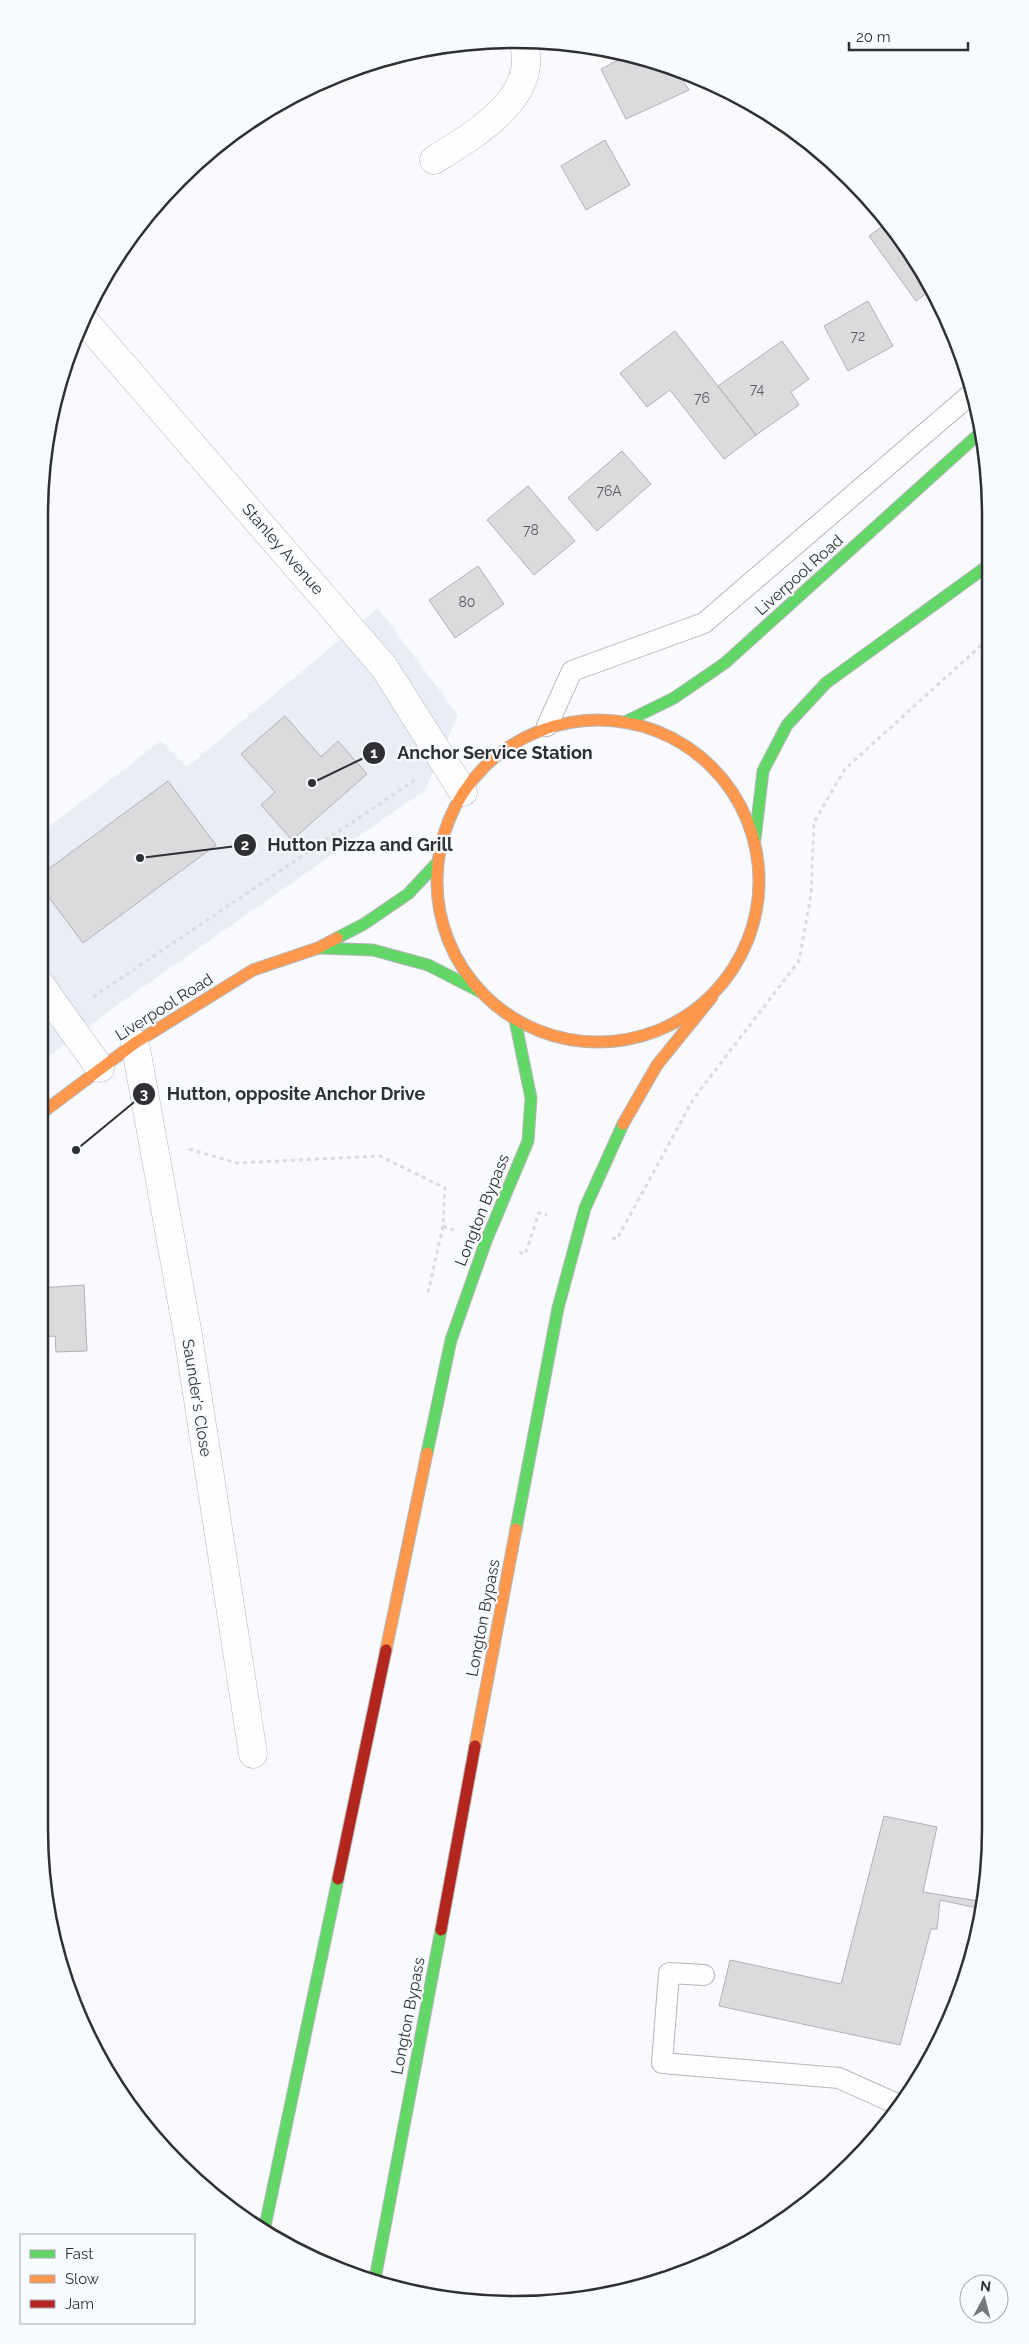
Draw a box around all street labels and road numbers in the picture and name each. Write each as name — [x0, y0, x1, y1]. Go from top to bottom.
street label: Stanley Avenue — [238, 500, 328, 598]
street label: Liverpool Road — [751, 531, 847, 619]
street label: Liverpool Road — [112, 969, 216, 1045]
street label: Longton Bypass — [451, 1151, 513, 1269]
street label: Saunder's Close — [178, 1338, 216, 1458]
street label: Longton Bypass — [462, 1557, 504, 1678]
street label: Longton Bypass — [387, 1955, 429, 2076]

